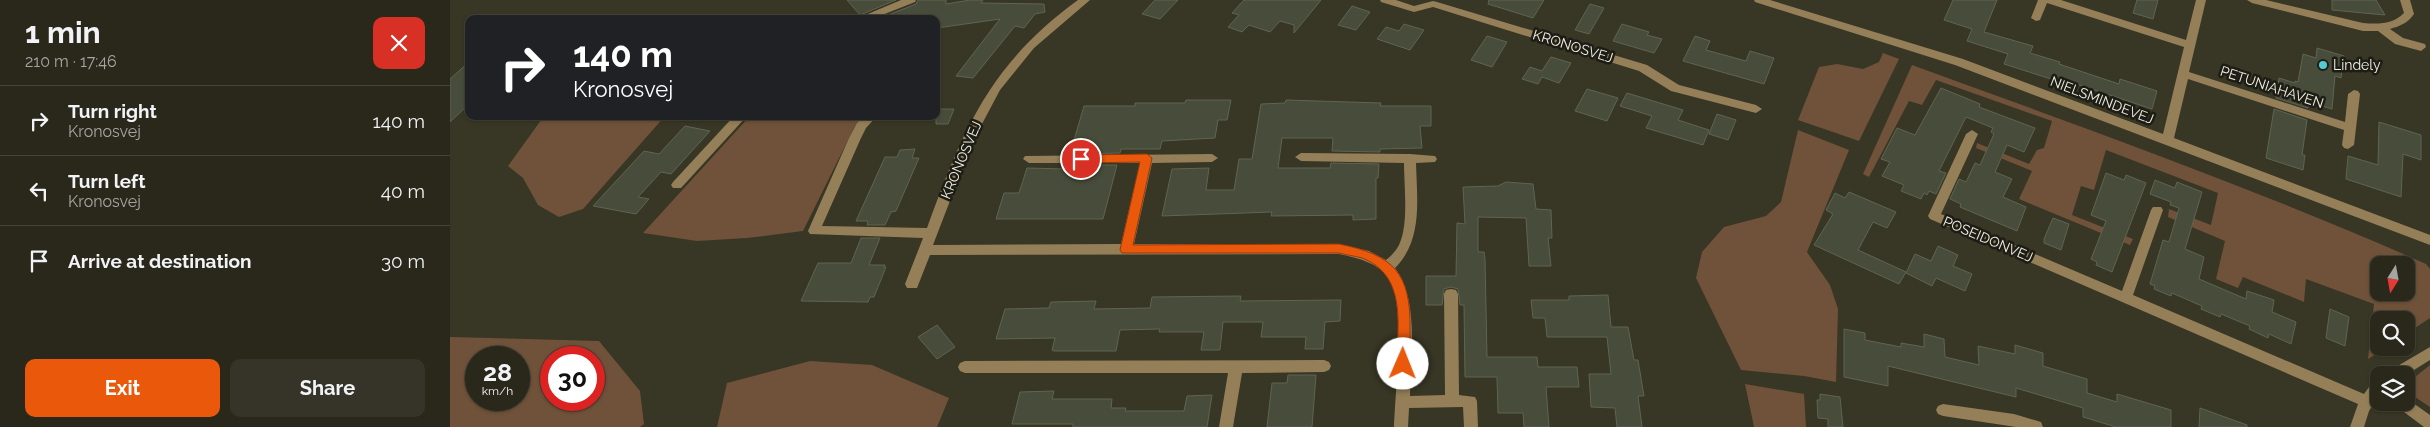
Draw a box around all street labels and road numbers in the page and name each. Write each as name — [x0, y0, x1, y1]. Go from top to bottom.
street label: KRONOSVEJ — [1531, 26, 1615, 66]
street label: PETUNIAHAVEN — [2218, 63, 2326, 111]
street label: NIELSMINDEVEJ — [2048, 73, 2156, 127]
street label: KRONOSVEJ — [937, 119, 985, 201]
street label: POSEIDONVEJ — [1941, 213, 2035, 265]

